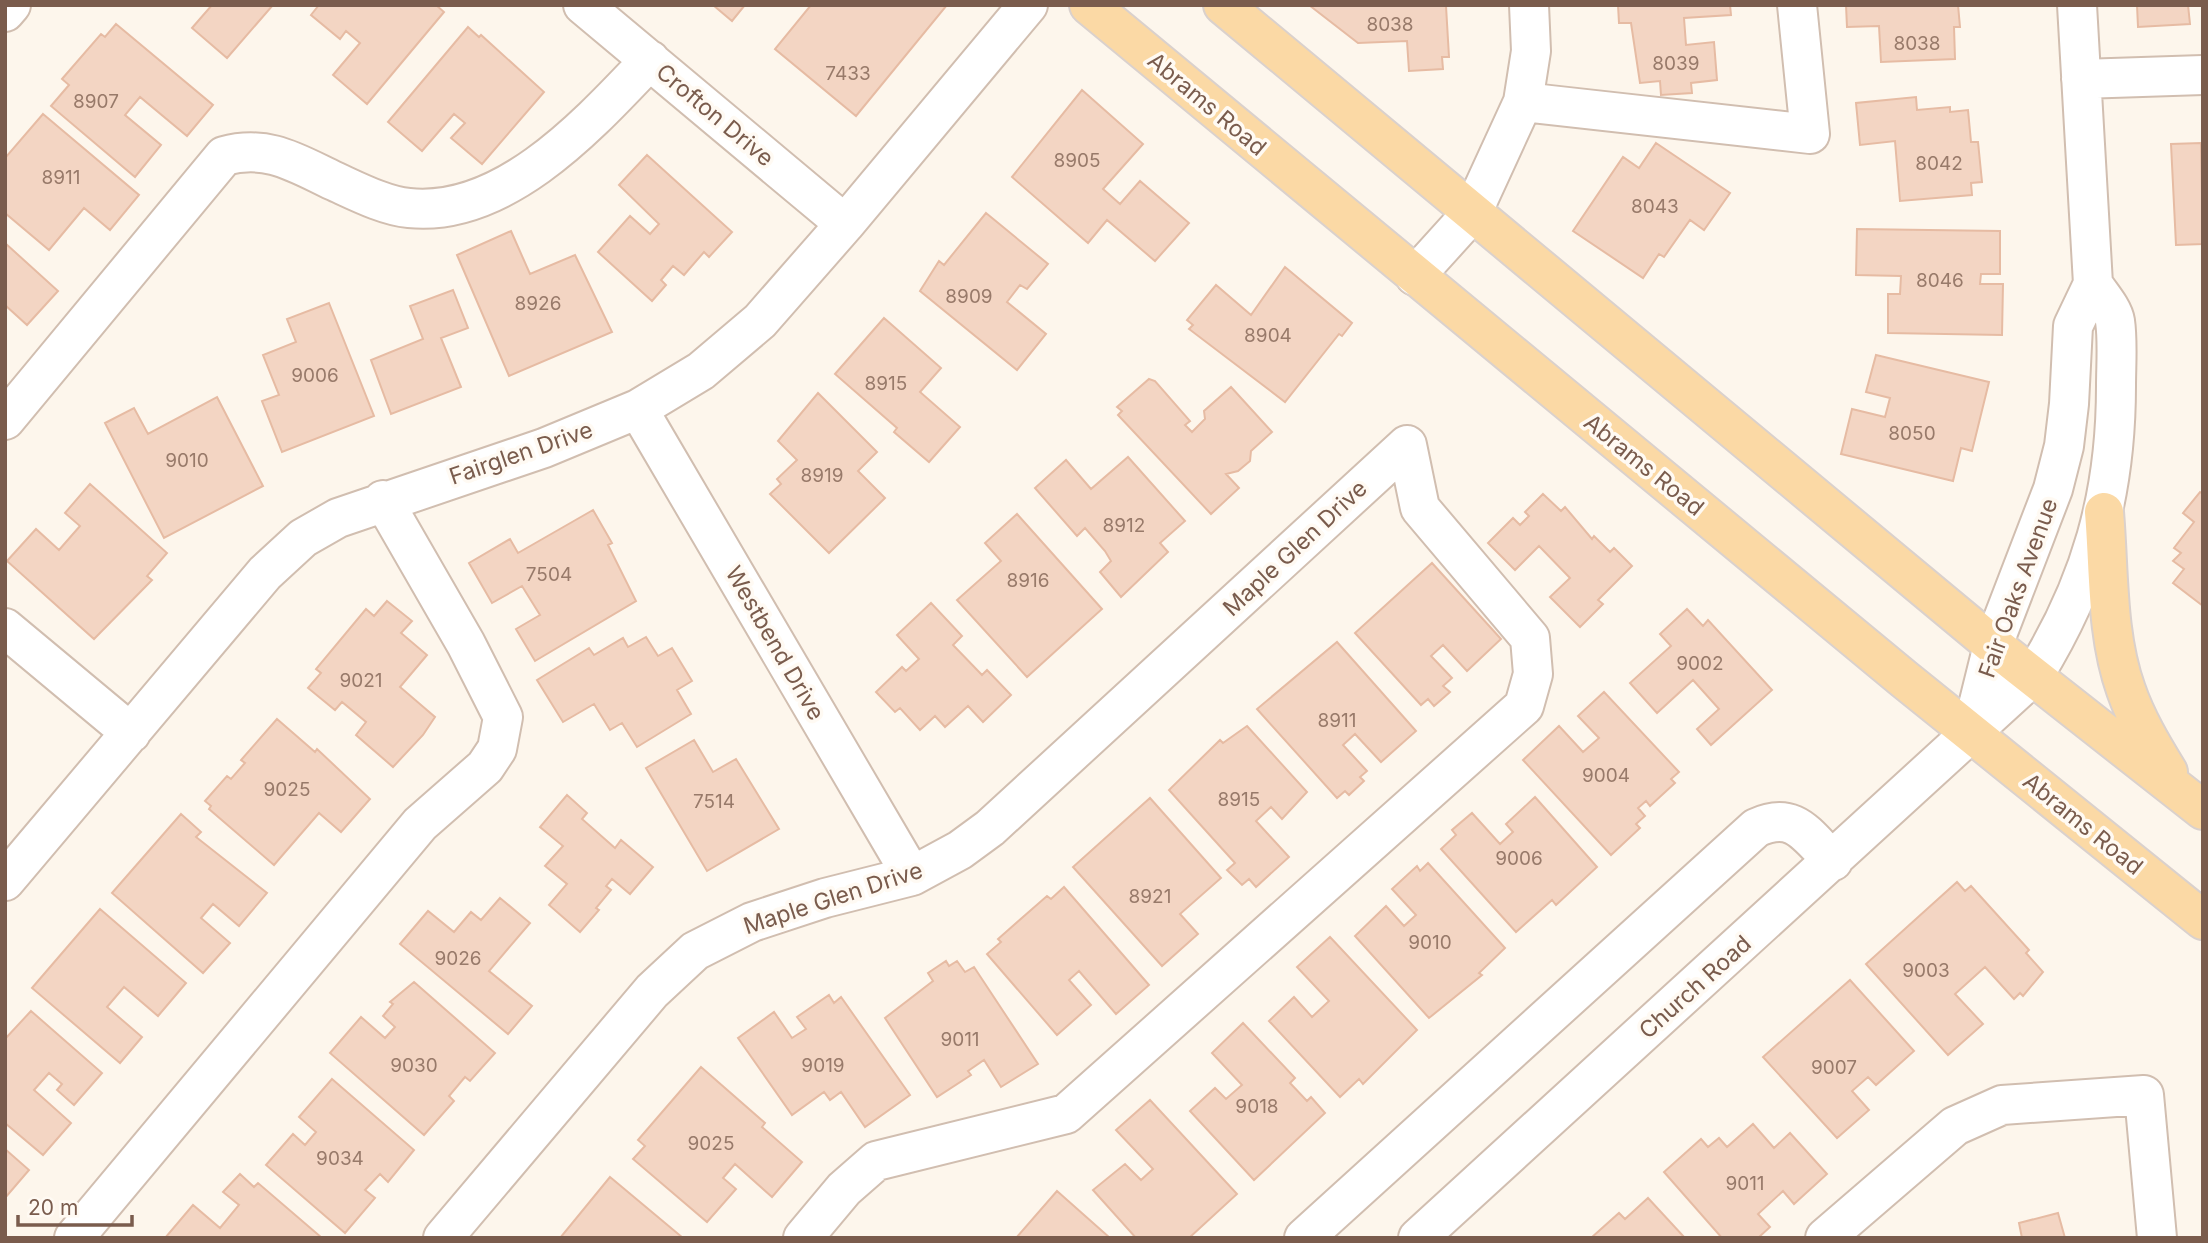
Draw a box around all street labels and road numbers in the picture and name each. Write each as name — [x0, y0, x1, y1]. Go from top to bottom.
street label: Abrams Road — [1142, 46, 1272, 162]
street label: Crofton Drive — [651, 58, 779, 172]
street label: Abrams Road — [1579, 408, 1709, 522]
street label: Fairglen Drive — [446, 415, 596, 491]
street label: Maple Glen Drive — [1217, 474, 1373, 622]
street label: Fair Oaks Avenue — [1972, 494, 2064, 682]
street label: Westbend Drive — [720, 561, 830, 725]
street label: Abrams Road — [2018, 767, 2148, 881]
street label: Maple Glen Drive — [740, 856, 926, 940]
street label: Church Road — [1633, 929, 1757, 1045]

